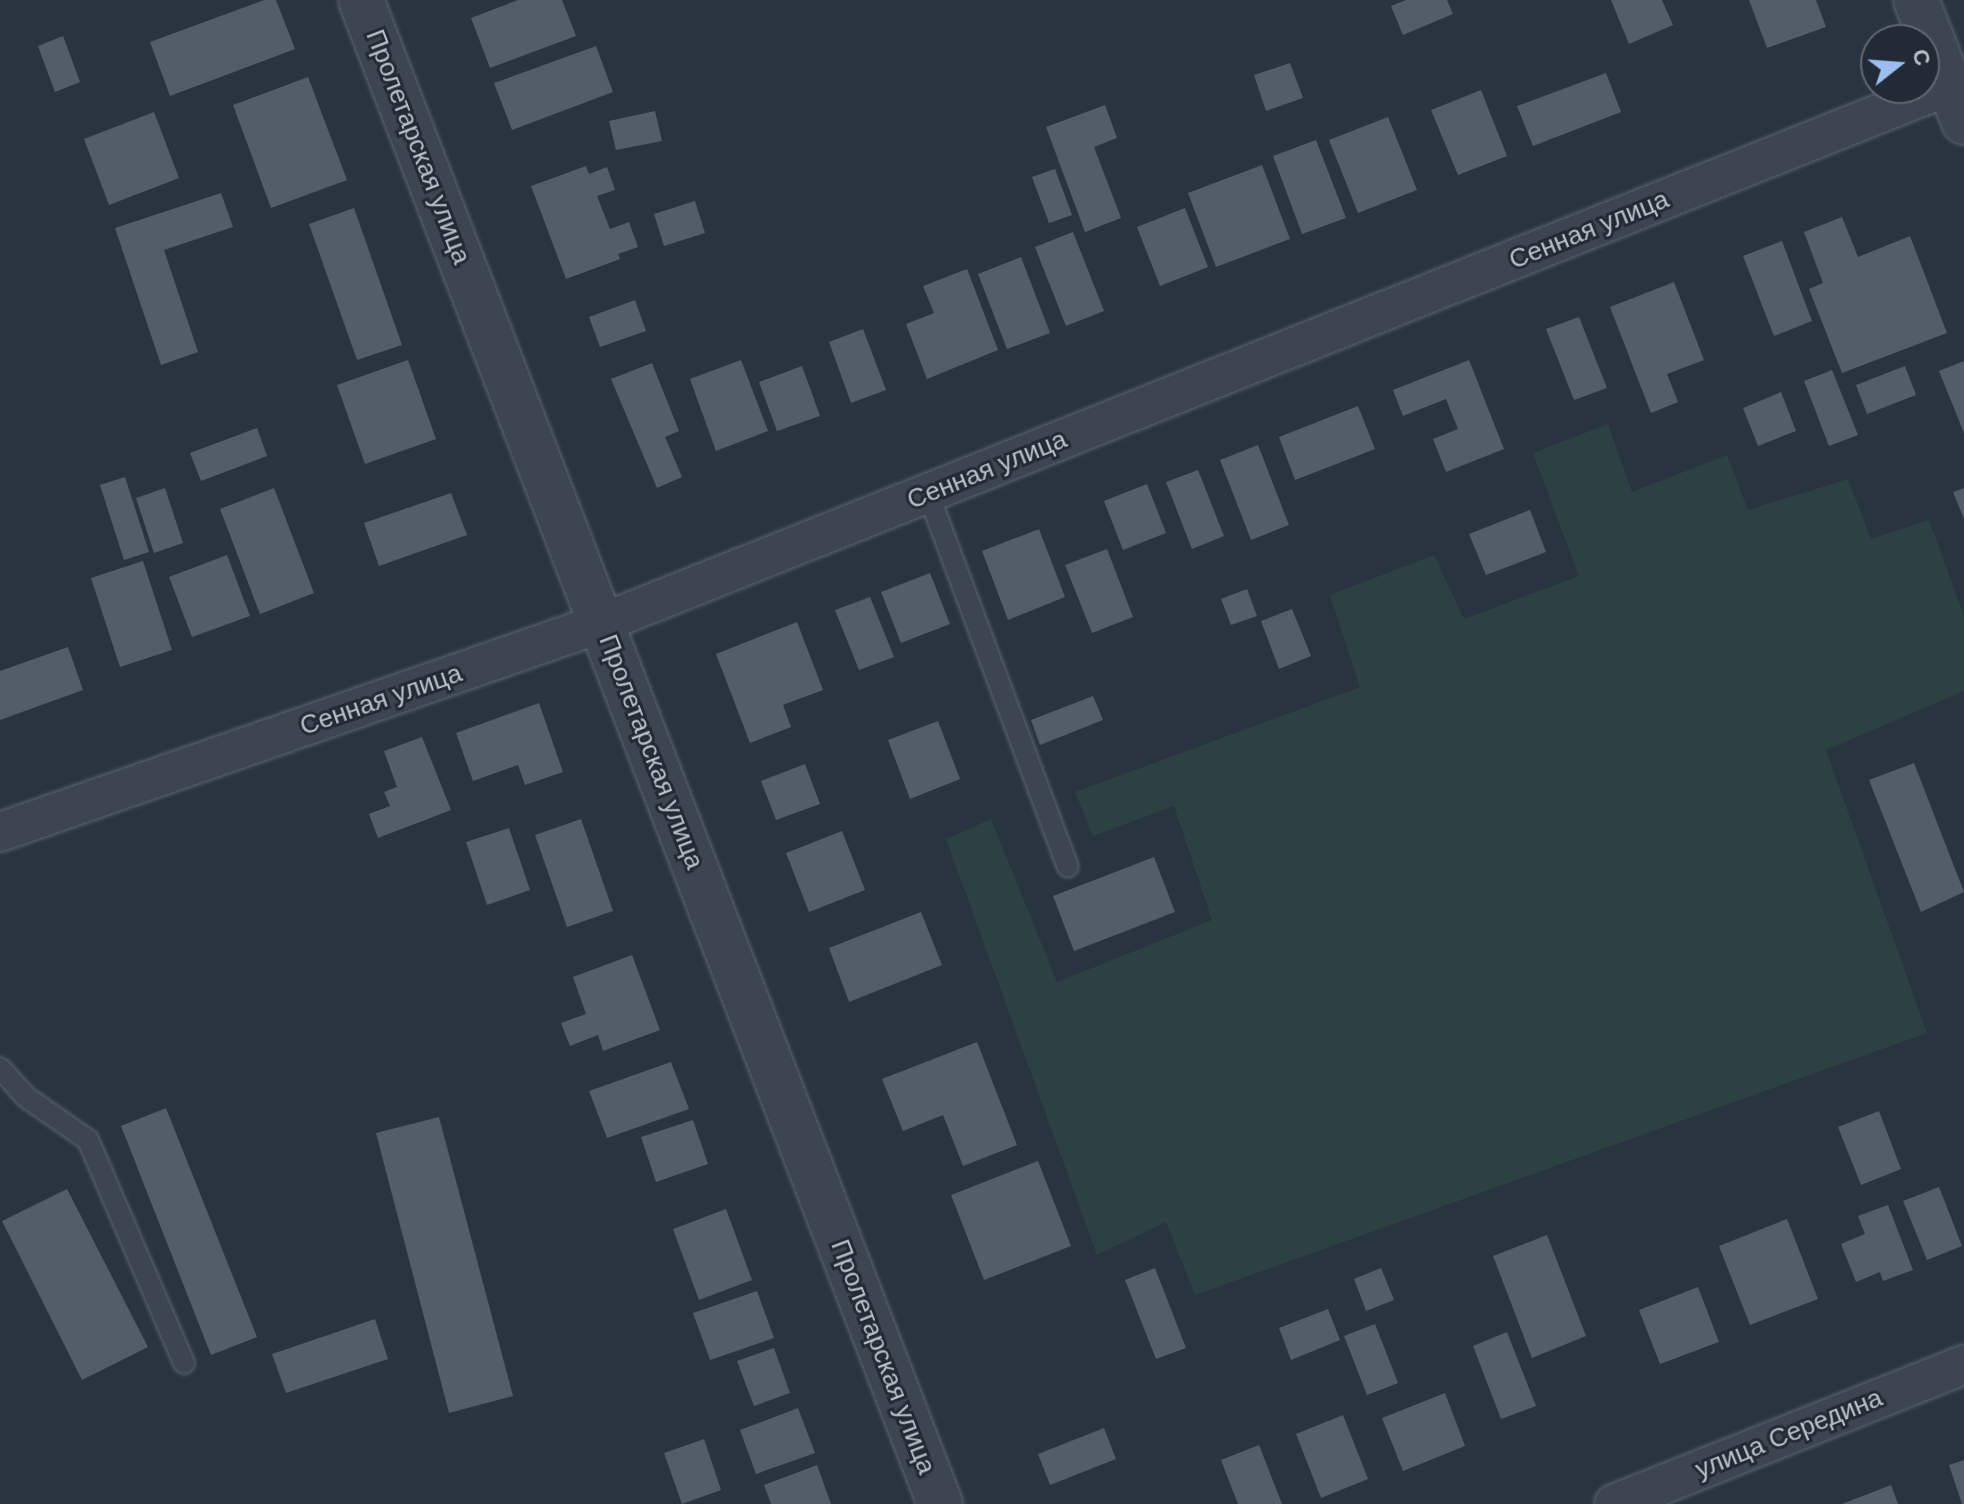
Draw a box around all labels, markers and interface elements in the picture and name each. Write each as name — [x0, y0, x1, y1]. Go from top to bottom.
north arrow — [1860, 24, 1940, 104]
street label: Пролетарская улица — [359, 25, 477, 269]
text: С — [1907, 46, 1936, 69]
street label: Сенная улица — [1505, 184, 1673, 276]
street label: Сенная улица — [903, 424, 1071, 516]
street label: Пролетарская улица — [592, 630, 710, 874]
street label: Сенная улица — [296, 658, 466, 742]
street label: Пролетарская улица — [824, 1235, 942, 1479]
street label: улица Середина — [1691, 1382, 1887, 1486]

